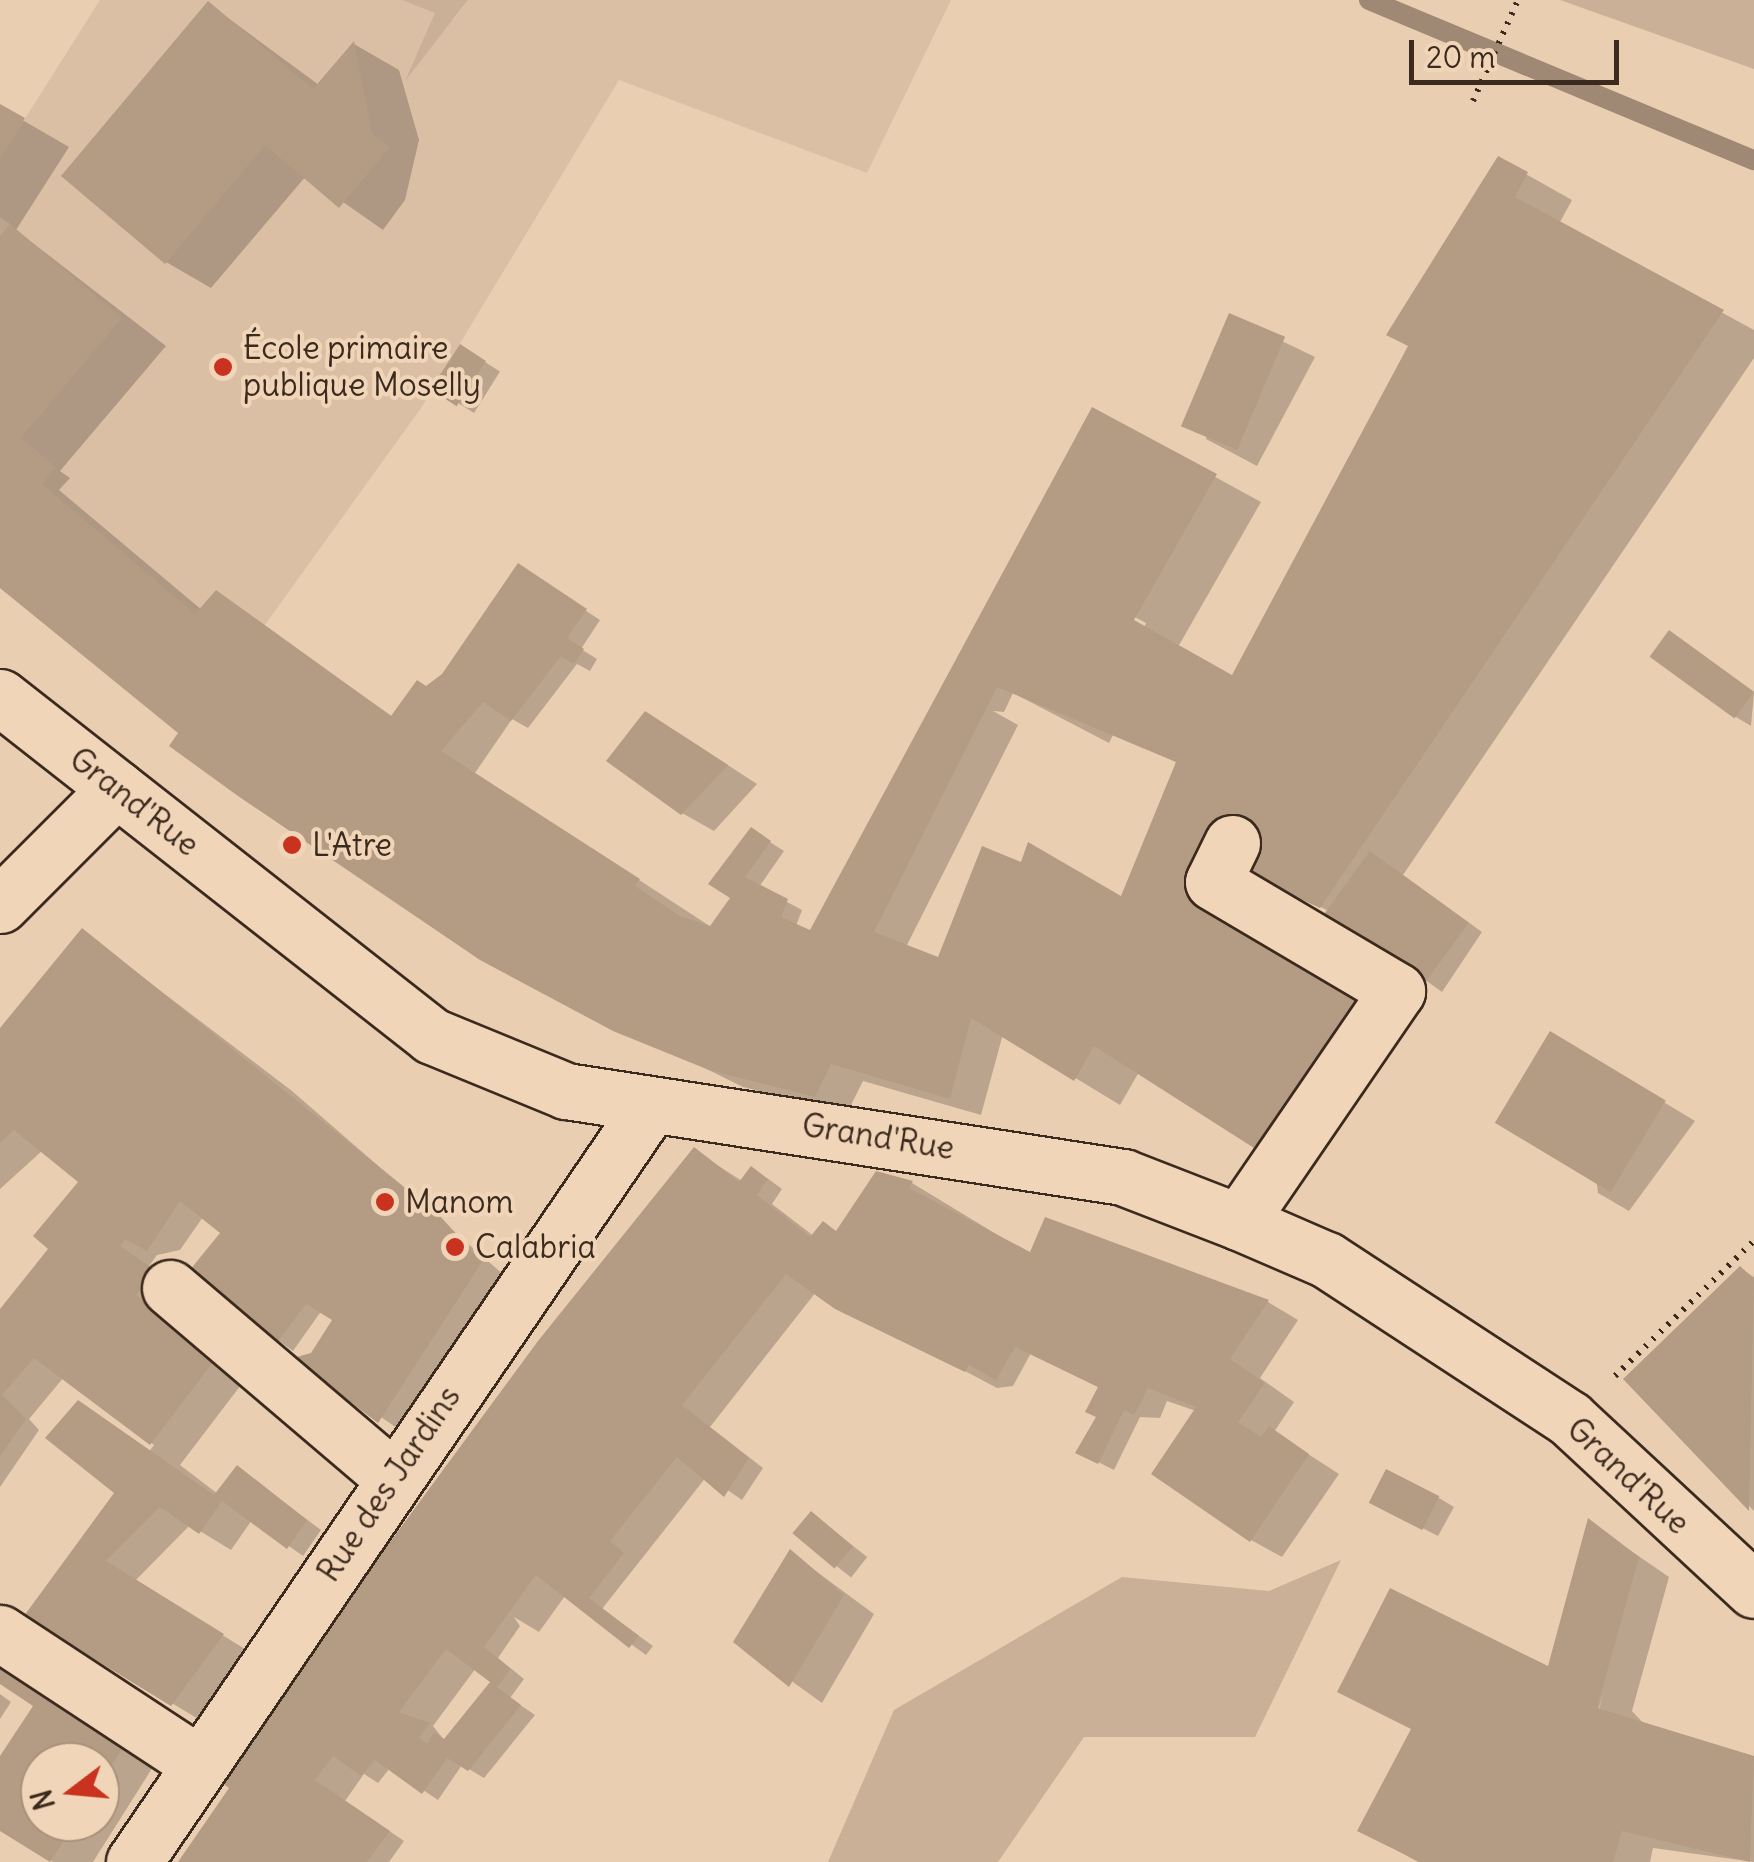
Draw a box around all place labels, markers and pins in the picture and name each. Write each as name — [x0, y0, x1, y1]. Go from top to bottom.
place label: École primaire publique Moselly — [243, 330, 481, 405]
marker: École primaire publique Moselly — [212, 356, 234, 378]
place label: L'Atre — [312, 826, 392, 864]
marker: L'Atre — [281, 834, 303, 856]
place label: Manom — [405, 1183, 514, 1221]
marker: Manom — [374, 1191, 396, 1213]
place label: Calabria — [475, 1228, 596, 1266]
marker: Calabria — [444, 1236, 466, 1258]

